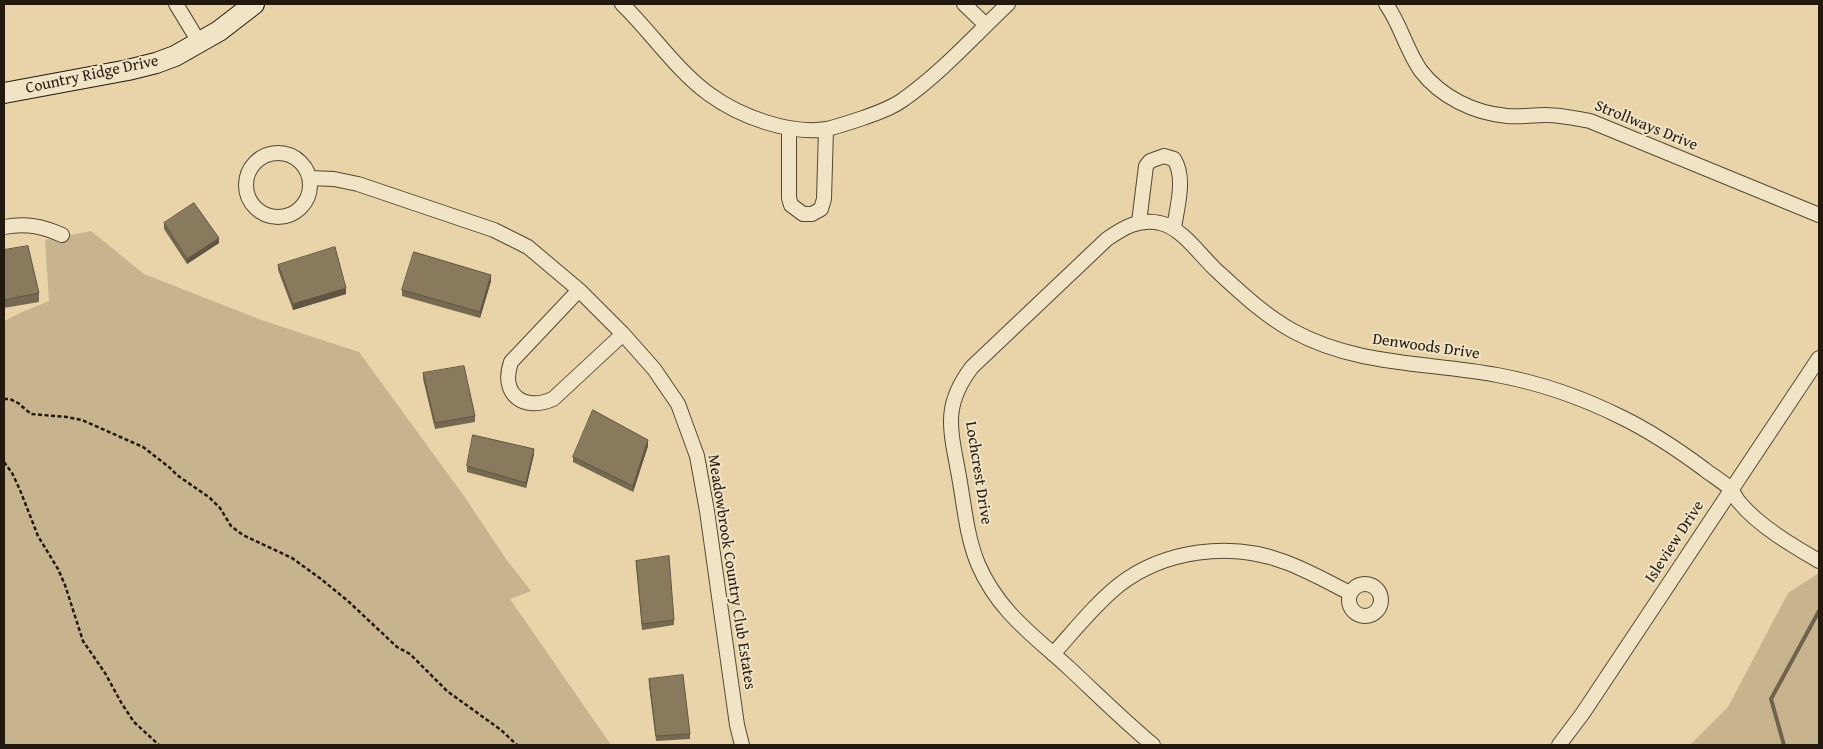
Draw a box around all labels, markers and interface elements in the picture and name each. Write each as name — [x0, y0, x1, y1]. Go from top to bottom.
street label: Country Ridge Drive — [24, 52, 160, 98]
street label: Strollways Drive — [1592, 97, 1700, 155]
street label: Denwoods Drive — [1371, 330, 1481, 364]
street label: Lochcrest Drive — [960, 420, 996, 526]
street label: Meadowbrook Country Club Estates — [703, 453, 759, 691]
street label: Isleview Drive — [1641, 497, 1709, 587]

